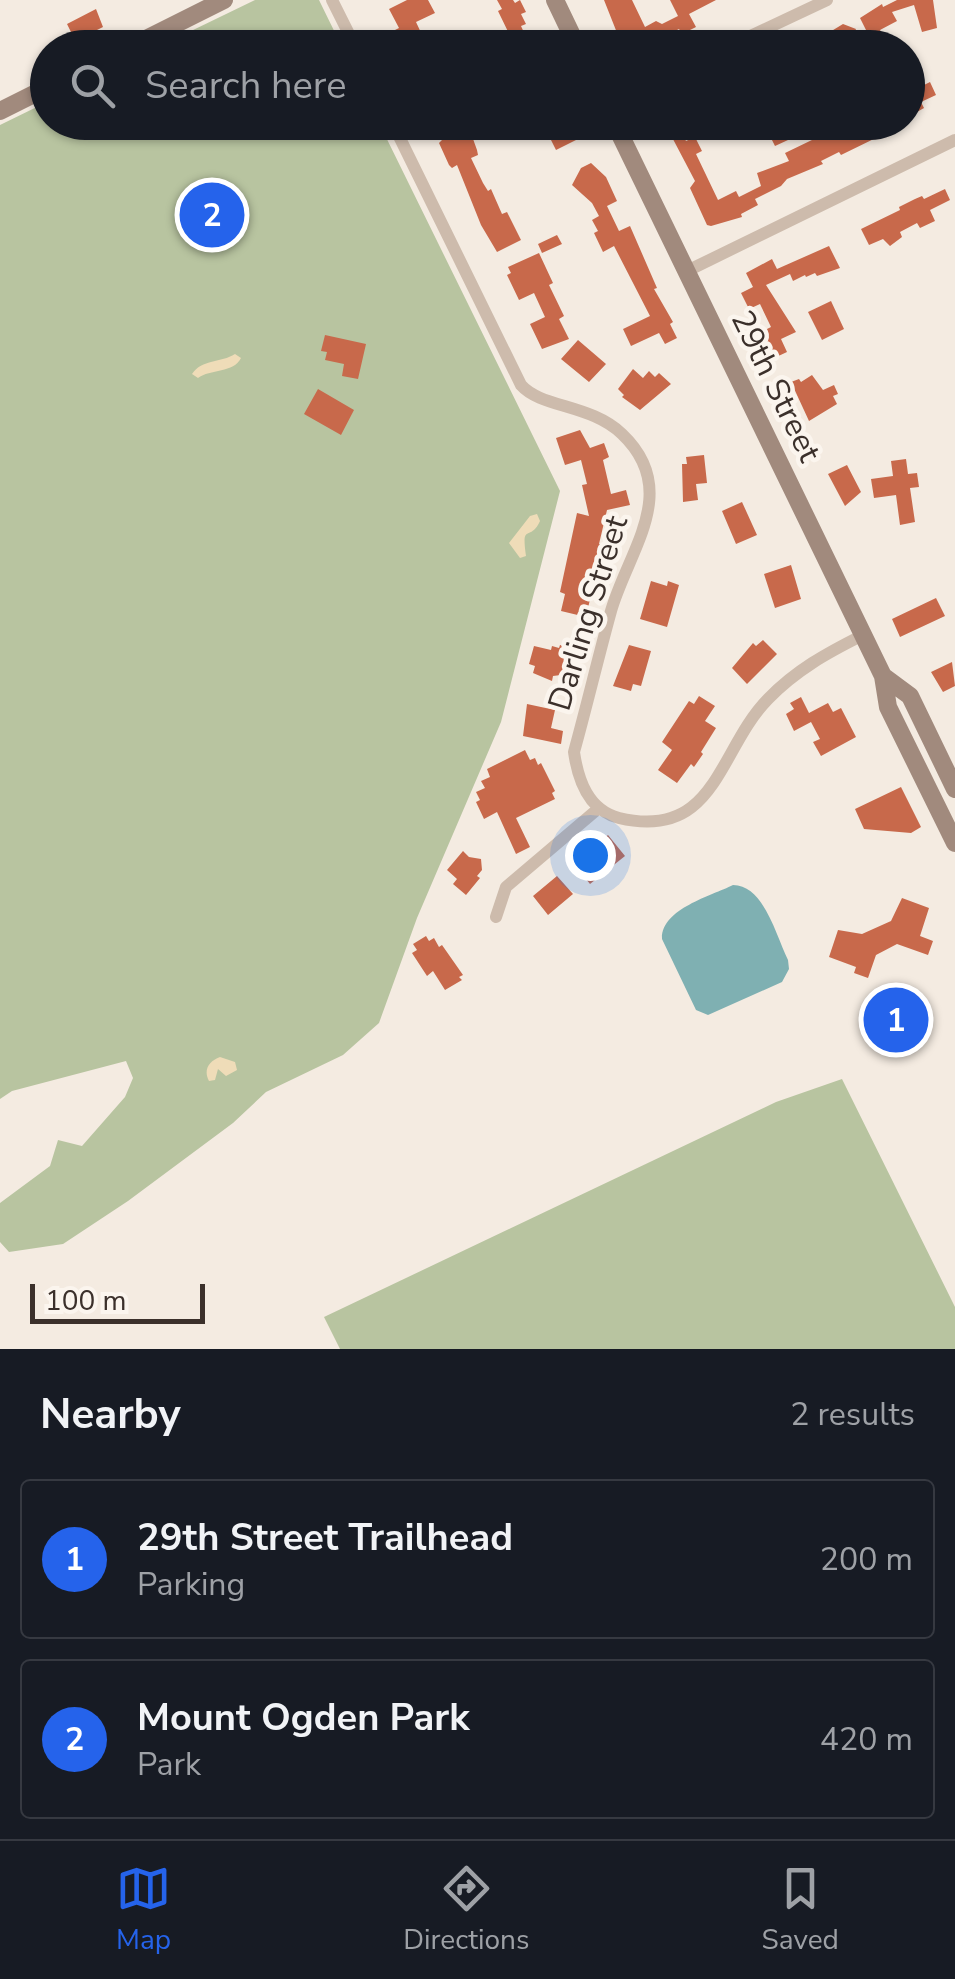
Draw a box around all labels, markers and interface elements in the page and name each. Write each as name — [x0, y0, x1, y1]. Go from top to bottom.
search box — [30, 30, 925, 140]
icon: search — [65, 58, 120, 113]
text: Search here — [145, 60, 346, 111]
pin: 2 — [180, 178, 244, 252]
street label: 29th Street — [721, 303, 831, 470]
street label: Darling Street — [538, 510, 638, 716]
your location — [565, 830, 616, 881]
pin: 1 — [864, 982, 928, 1058]
scale bar — [30, 1279, 205, 1324]
text: 100 m — [45, 1282, 127, 1320]
text: Nearby — [40, 1386, 181, 1443]
text: 2 results — [790, 1393, 915, 1436]
text: 29th Street Trailhead — [137, 1512, 513, 1563]
text: 1 — [65, 1538, 84, 1581]
text: 200 m — [820, 1538, 913, 1581]
text: Parking — [137, 1563, 245, 1606]
text: Mount Ogden Park — [137, 1692, 470, 1743]
text: 2 — [65, 1718, 84, 1761]
text: 420 m — [820, 1718, 913, 1761]
text: Park — [137, 1743, 201, 1786]
tab: Map — [116, 1861, 171, 1959]
tab: Directions — [403, 1861, 529, 1959]
tab: Saved — [762, 1861, 839, 1959]

